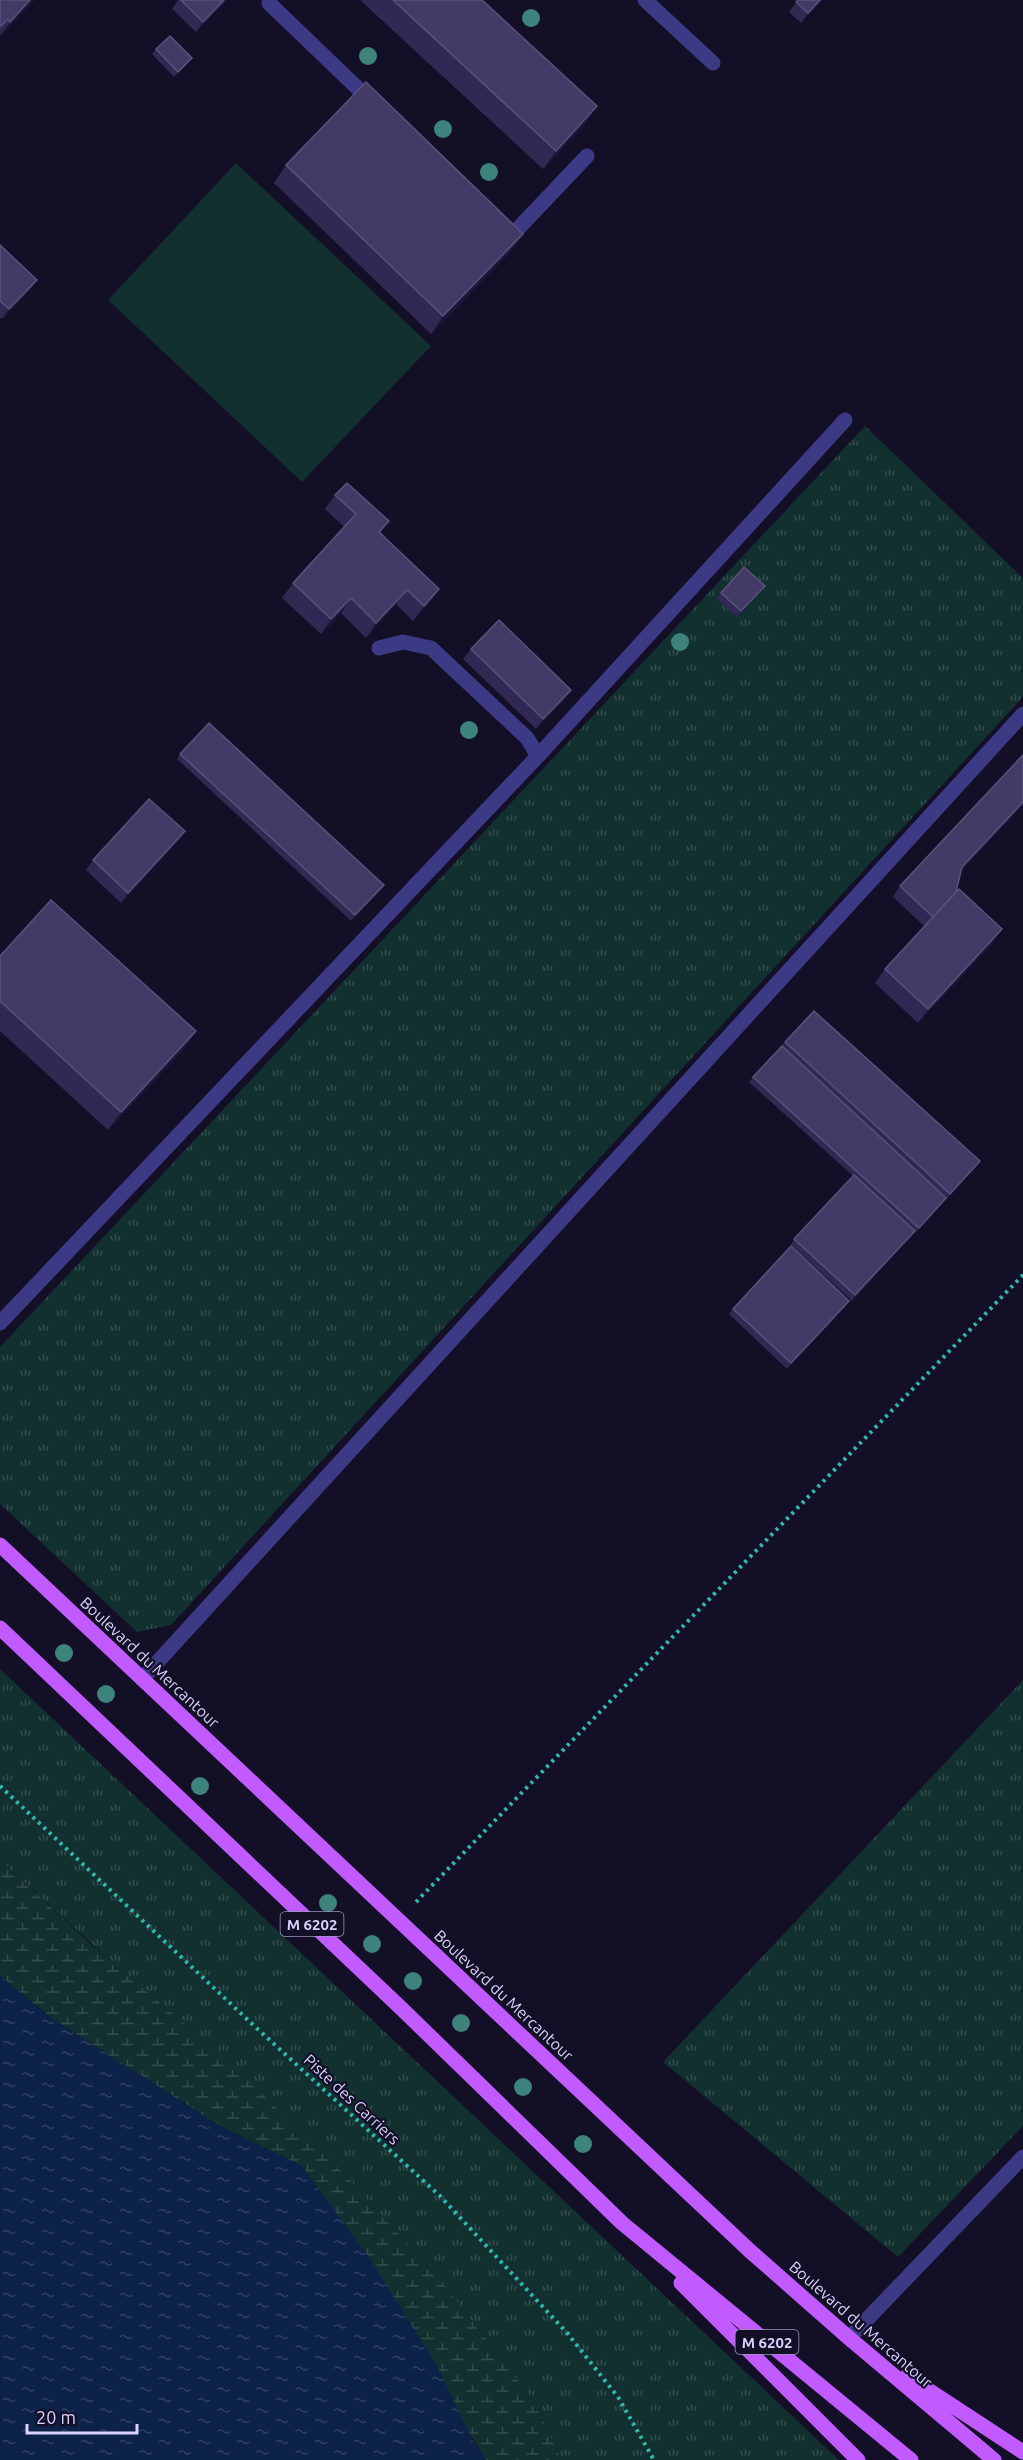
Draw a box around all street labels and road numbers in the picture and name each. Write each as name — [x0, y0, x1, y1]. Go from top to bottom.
street label: Boulevard du Mercantour — [77, 1593, 223, 1731]
road number: M 6202 — [280, 1912, 344, 1936]
street label: Boulevard du Mercantour — [431, 1926, 577, 2064]
street label: Piste des Carriers — [301, 2050, 403, 2148]
street label: Boulevard du Mercantour — [786, 2257, 936, 2391]
road number: M 6202 — [736, 2330, 798, 2354]

